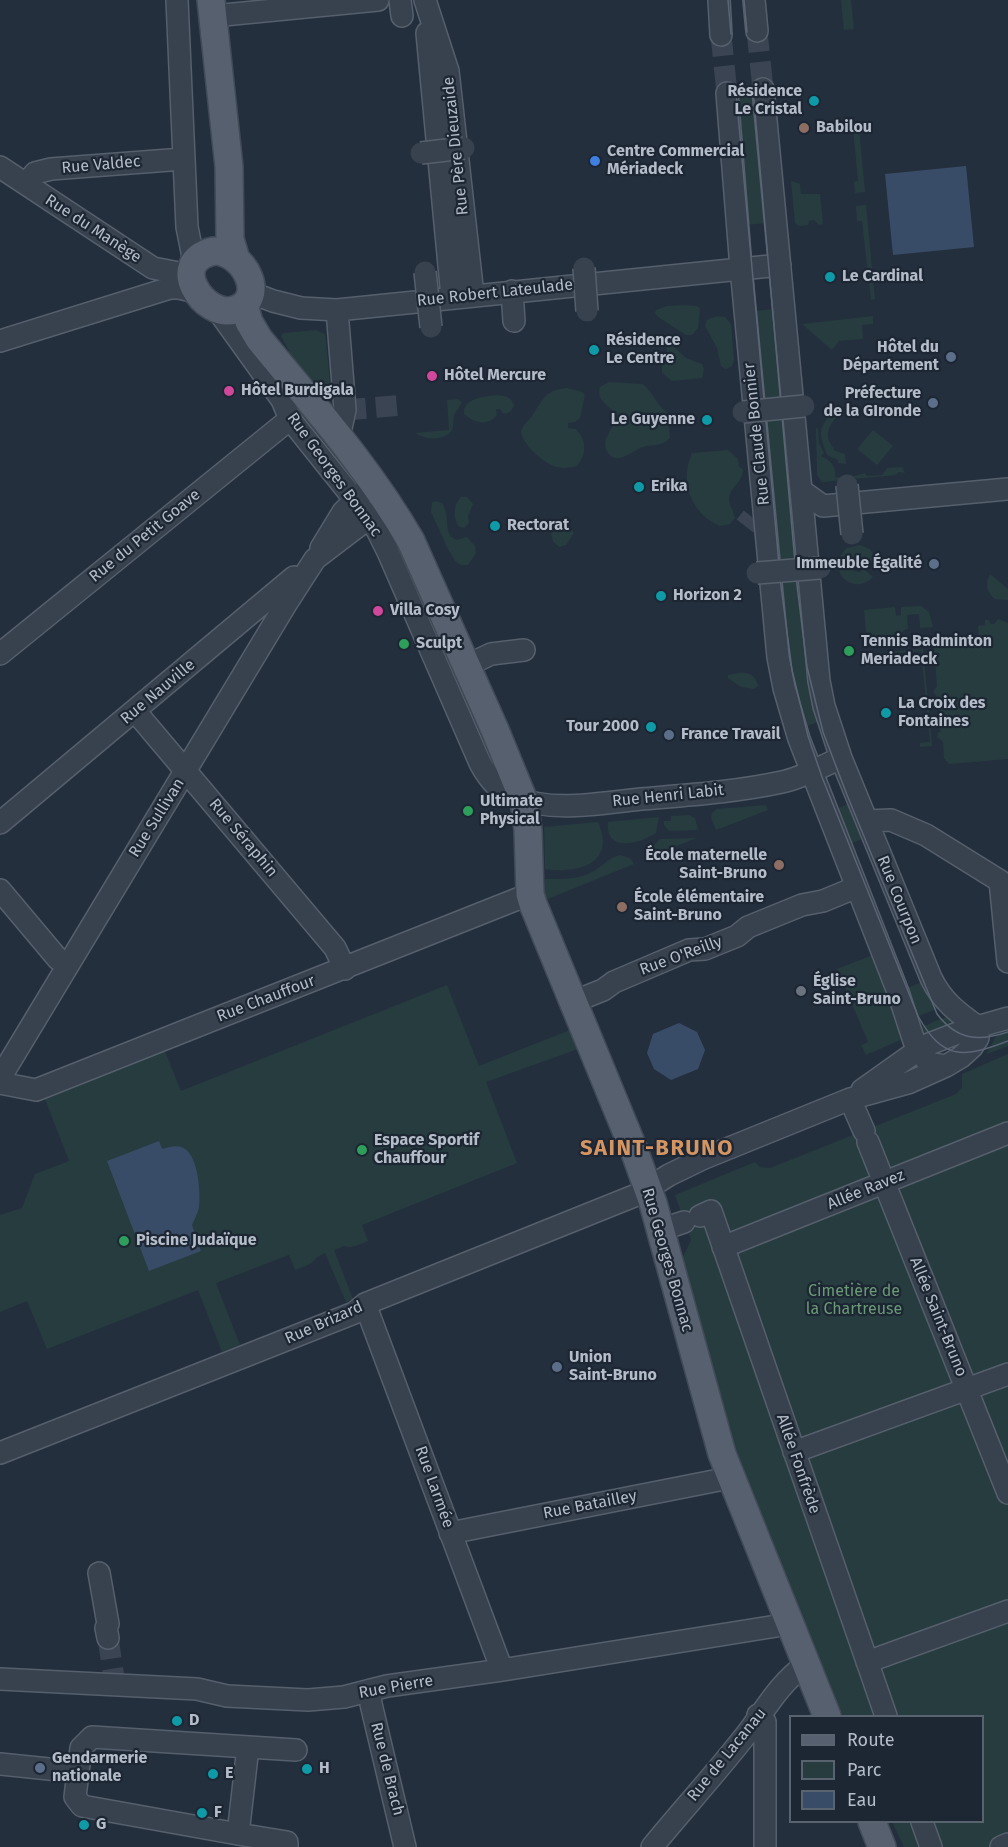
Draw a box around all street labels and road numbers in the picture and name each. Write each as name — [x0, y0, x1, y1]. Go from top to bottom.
street label: Rue Père Dieuzaide — [439, 76, 473, 216]
street label: Rue Valdec — [61, 152, 141, 178]
street label: Rue du Manège — [41, 191, 145, 267]
street label: Rue Robert Lateulade — [416, 275, 574, 311]
street label: Rue Claude Bonnier — [740, 362, 774, 506]
street label: Rue Georges Bonnac — [283, 409, 385, 541]
street label: Rue du Petit Goave — [86, 485, 204, 587]
street label: Rue Nauville — [117, 655, 199, 729]
street label: Rue Sullivan — [125, 775, 189, 861]
street label: Rue Henri Labit — [611, 781, 725, 811]
street label: Rue Séraphin — [205, 795, 281, 881]
street label: Rue Courpon — [873, 853, 925, 947]
street label: Rue O'Reilly — [637, 932, 725, 980]
street label: Rue Chauffour — [214, 971, 318, 1027]
street label: Allée Ravez — [825, 1166, 907, 1214]
street label: Rue Georges Bonnac — [637, 1186, 697, 1334]
street label: Allée Saint-Bruno — [905, 1255, 971, 1379]
street label: Rue Brizard — [282, 1297, 366, 1349]
street label: Allée Fonfrède — [772, 1412, 824, 1516]
street label: Rue Larmée — [410, 1443, 458, 1531]
street label: Rue Batailley — [541, 1487, 639, 1523]
street label: Rue Pierre — [357, 1671, 435, 1703]
street label: Rue de Lacanau — [683, 1704, 771, 1806]
street label: Rue de Brach — [366, 1720, 408, 1818]

